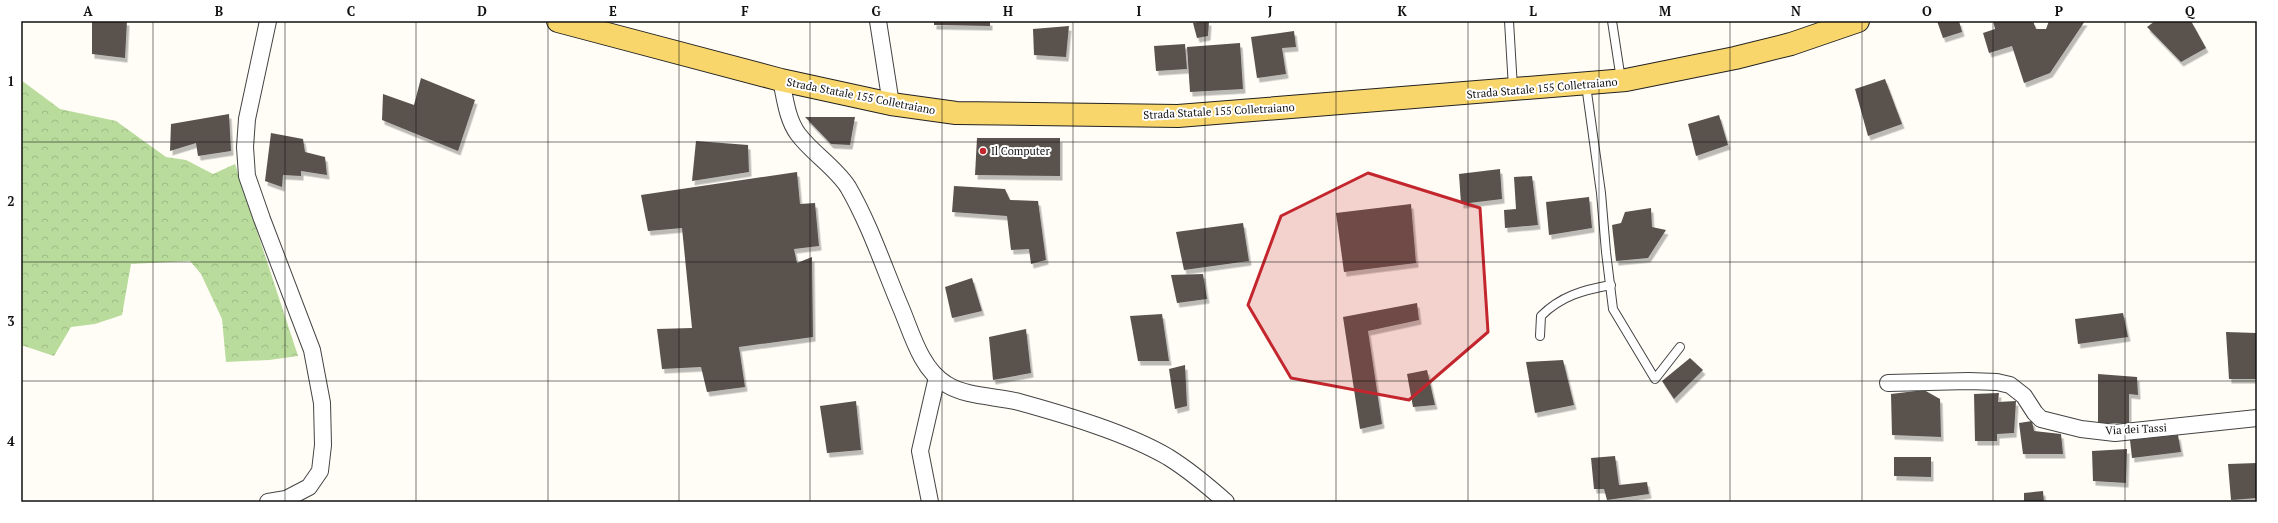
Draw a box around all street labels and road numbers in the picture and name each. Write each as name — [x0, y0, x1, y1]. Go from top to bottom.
street label: Strada Statale 155 Colletraiano — [1466, 74, 1618, 102]
street label: Strada Statale 155 Colletraiano — [785, 75, 937, 117]
street label: Strada Statale 155 Colletraiano — [1143, 100, 1295, 122]
street label: Via dei Tassi — [2105, 420, 2167, 438]

